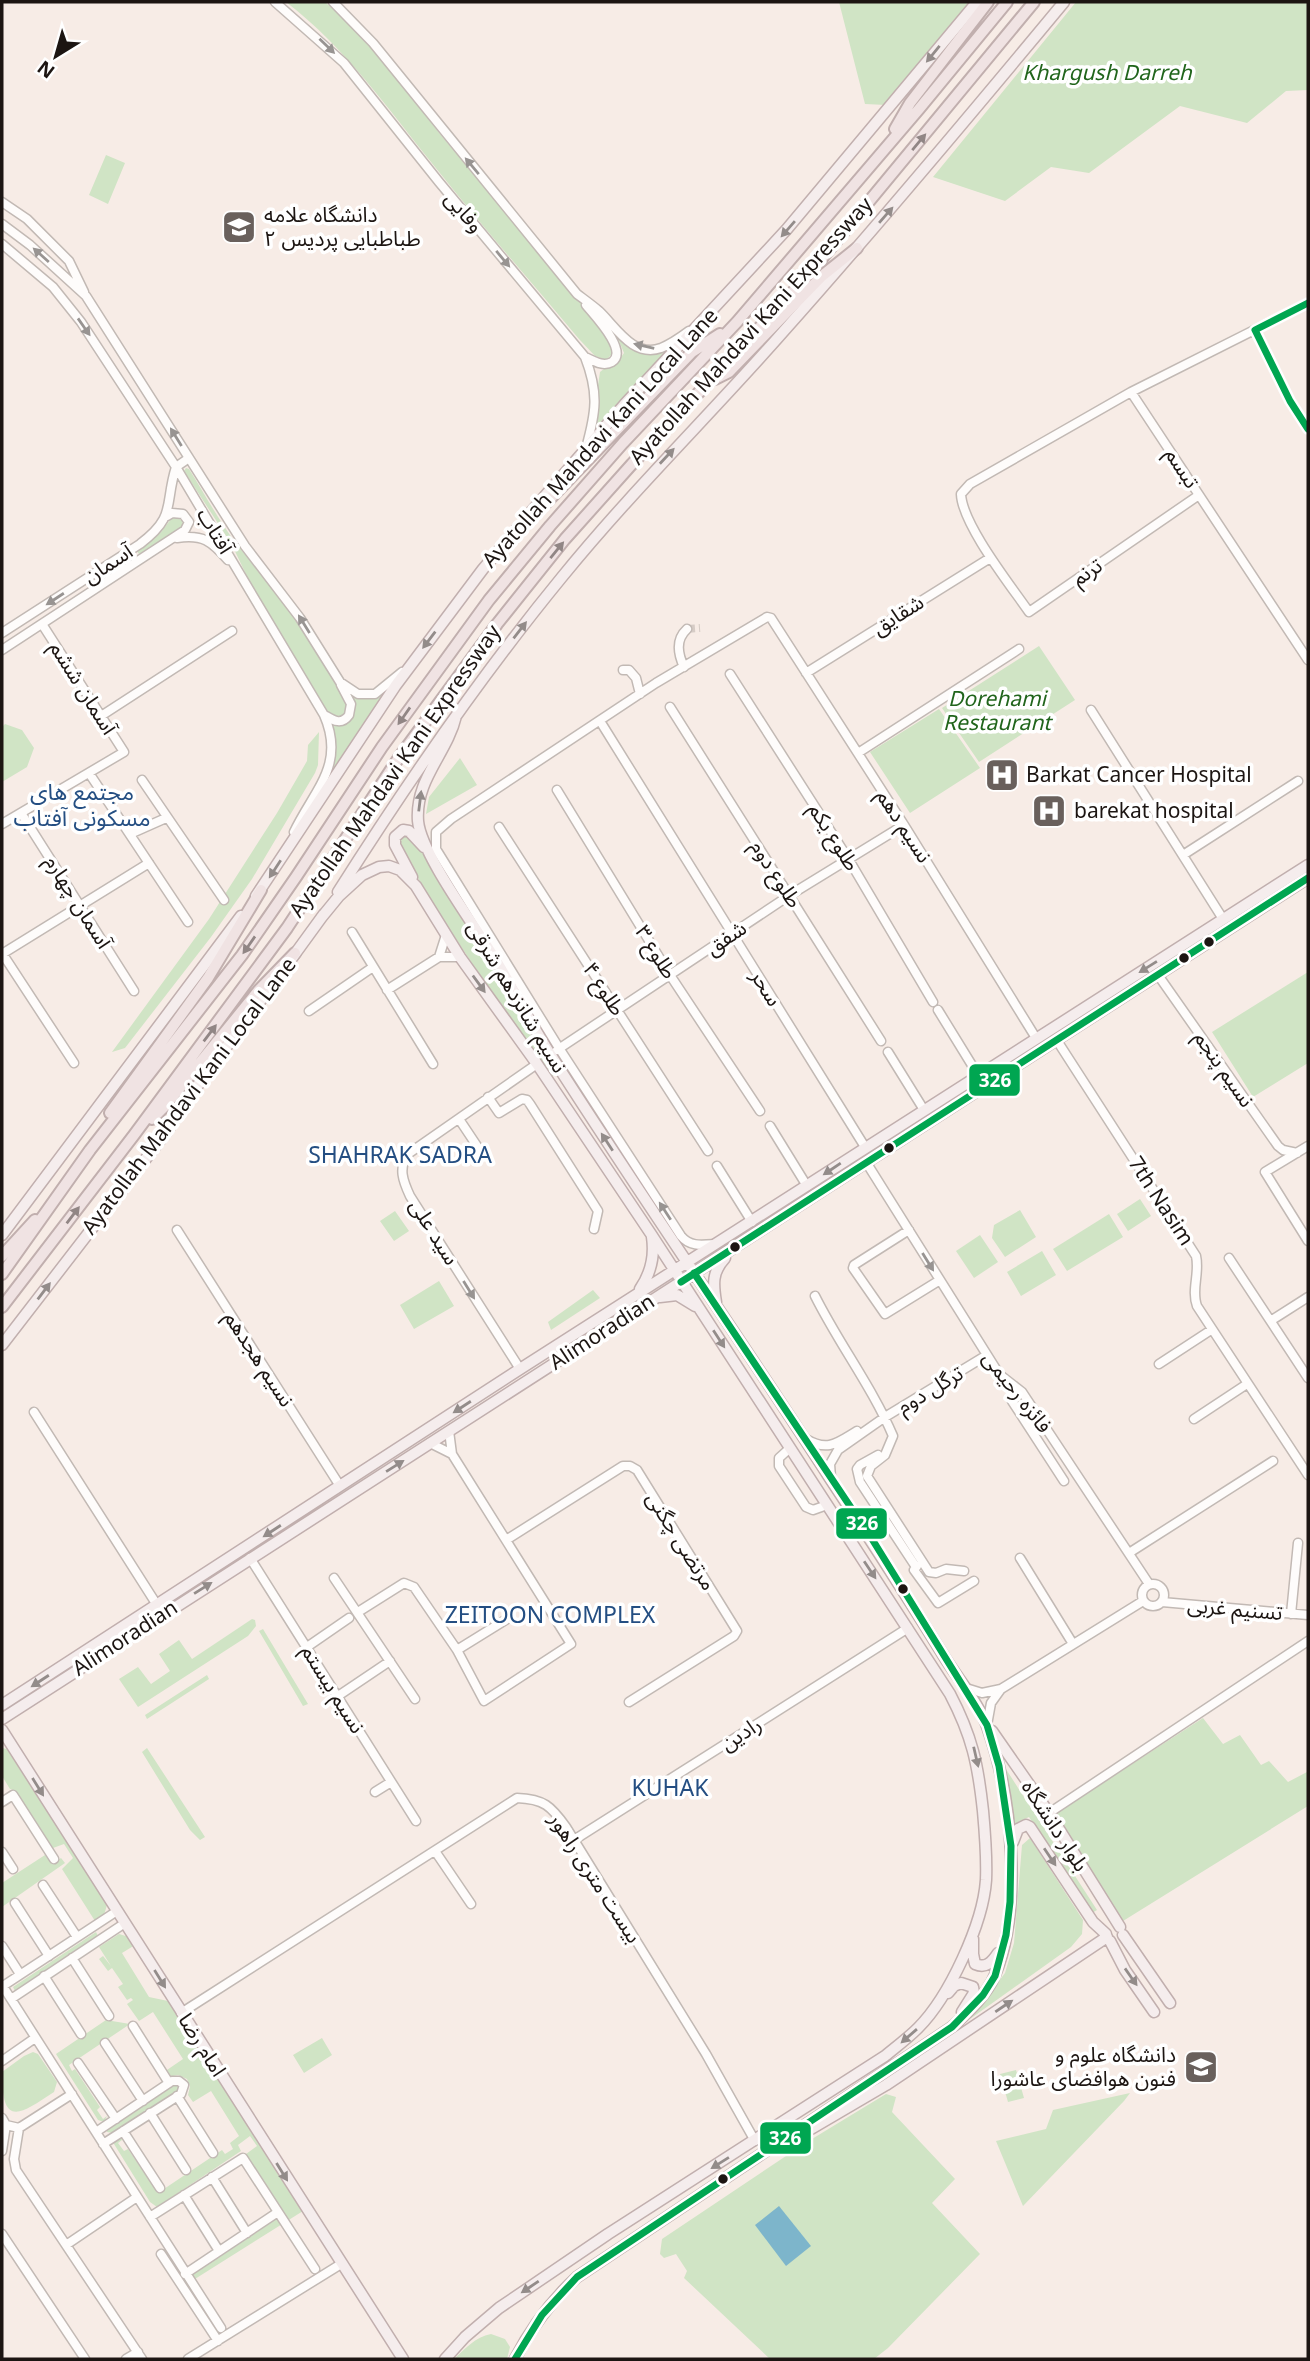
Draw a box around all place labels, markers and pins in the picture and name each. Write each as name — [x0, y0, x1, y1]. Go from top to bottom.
place label: دانشگاه علامه طباطبایی پردیس ۲ — [264, 193, 421, 261]
school or university icon: دانشگاه علامه طباطبایی پردیس ۲ — [220, 208, 258, 246]
place label: Barkat Cancer Hospital — [1026, 753, 1252, 797]
hospital icon: Barkat Cancer Hospital — [983, 756, 1021, 794]
place label: barekat hospital — [1074, 789, 1234, 833]
hospital icon: barekat hospital — [1030, 792, 1068, 830]
unlabelled marker — [1202, 935, 1216, 949]
unlabelled marker — [1177, 951, 1191, 965]
unlabelled marker — [882, 1141, 896, 1155]
unlabelled marker — [728, 1240, 742, 1254]
unlabelled marker — [896, 1582, 910, 1596]
place label: دانشگاه علوم و فنون هوافضای عاشورا — [991, 2033, 1176, 2101]
school or university icon: دانشگاه علوم و فنون هوافضای عاشورا — [1182, 2048, 1220, 2086]
unlabelled marker — [716, 2172, 730, 2186]

